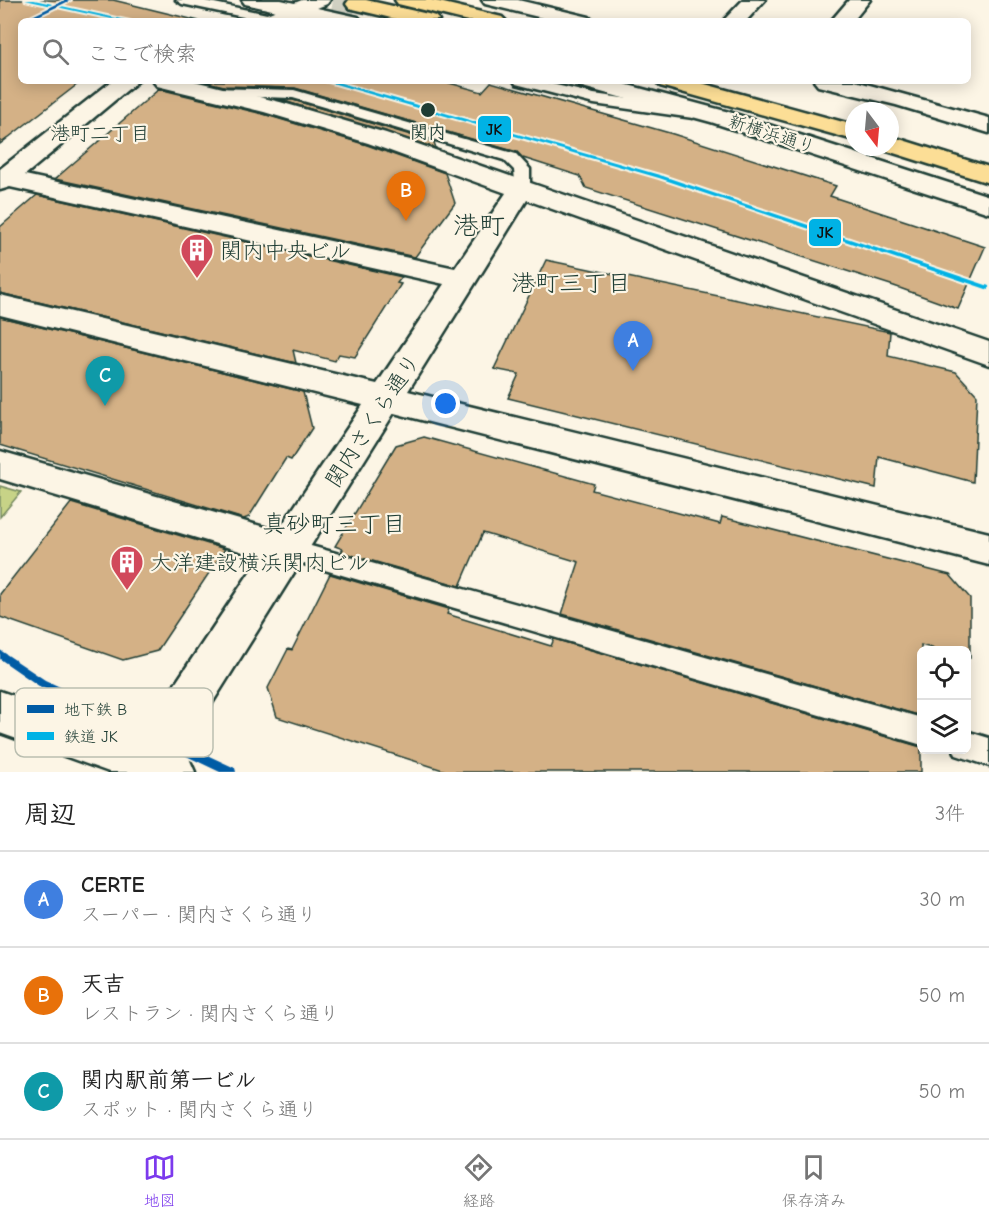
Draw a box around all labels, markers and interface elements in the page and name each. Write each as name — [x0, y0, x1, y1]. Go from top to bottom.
search box — [18, 18, 971, 84]
icon: search — [39, 35, 72, 68]
text: ここで検索 — [87, 41, 197, 67]
marker: 関内 — [419, 101, 437, 119]
north arrow — [845, 102, 899, 156]
street label: 新横浜通り — [726, 111, 818, 158]
line badge: JK — [477, 115, 512, 143]
text: JK — [486, 121, 502, 139]
district label: 港町二丁目 — [50, 122, 150, 145]
place label: 関内 — [410, 122, 446, 143]
pin: B — [386, 172, 426, 221]
district label: 港町 — [453, 211, 505, 241]
line badge: JK — [808, 218, 842, 247]
text: JK — [817, 224, 833, 242]
building icon: 関内中央ビル — [179, 232, 215, 279]
place label: 関内中央ビル — [220, 238, 352, 264]
district label: 港町三丁目 — [511, 269, 631, 297]
pin: A — [614, 322, 652, 371]
street label: 関内さくら通り — [320, 349, 426, 492]
pin: C — [86, 356, 124, 406]
your location — [431, 389, 460, 418]
district label: 真砂町三丁目 — [262, 510, 406, 538]
building icon: 大洋建設横浜関内ビル — [109, 544, 145, 591]
place label: 大洋建設横浜関内ビル — [150, 550, 370, 576]
map controls — [917, 646, 971, 754]
button: locate — [917, 646, 971, 700]
legend — [15, 688, 213, 757]
button: layers — [917, 700, 971, 754]
text: 地下鉄 B — [64, 701, 127, 719]
text: 鉄道 JK — [64, 728, 118, 746]
text: 周辺 — [24, 800, 76, 830]
text: 3件 — [935, 802, 965, 825]
text: CERTE — [81, 872, 145, 898]
text: A — [38, 888, 49, 911]
text: 30 m — [919, 888, 965, 911]
text: スーパー · 関内さくら通り — [81, 903, 317, 926]
text: 天吉 — [81, 971, 125, 997]
text: B — [37, 984, 50, 1007]
text: 50 m — [919, 984, 965, 1007]
text: レストラン · 関内さくら通り — [81, 1002, 339, 1025]
text: 関内駅前第一ビル — [81, 1067, 257, 1093]
text: C — [37, 1080, 50, 1103]
text: 50 m — [919, 1080, 965, 1103]
text: スポット · 関内さくら通り — [81, 1098, 318, 1121]
tab: 地図 — [143, 1151, 176, 1211]
tab: 経路 — [462, 1151, 495, 1211]
tab: 保存済み — [782, 1151, 846, 1211]

